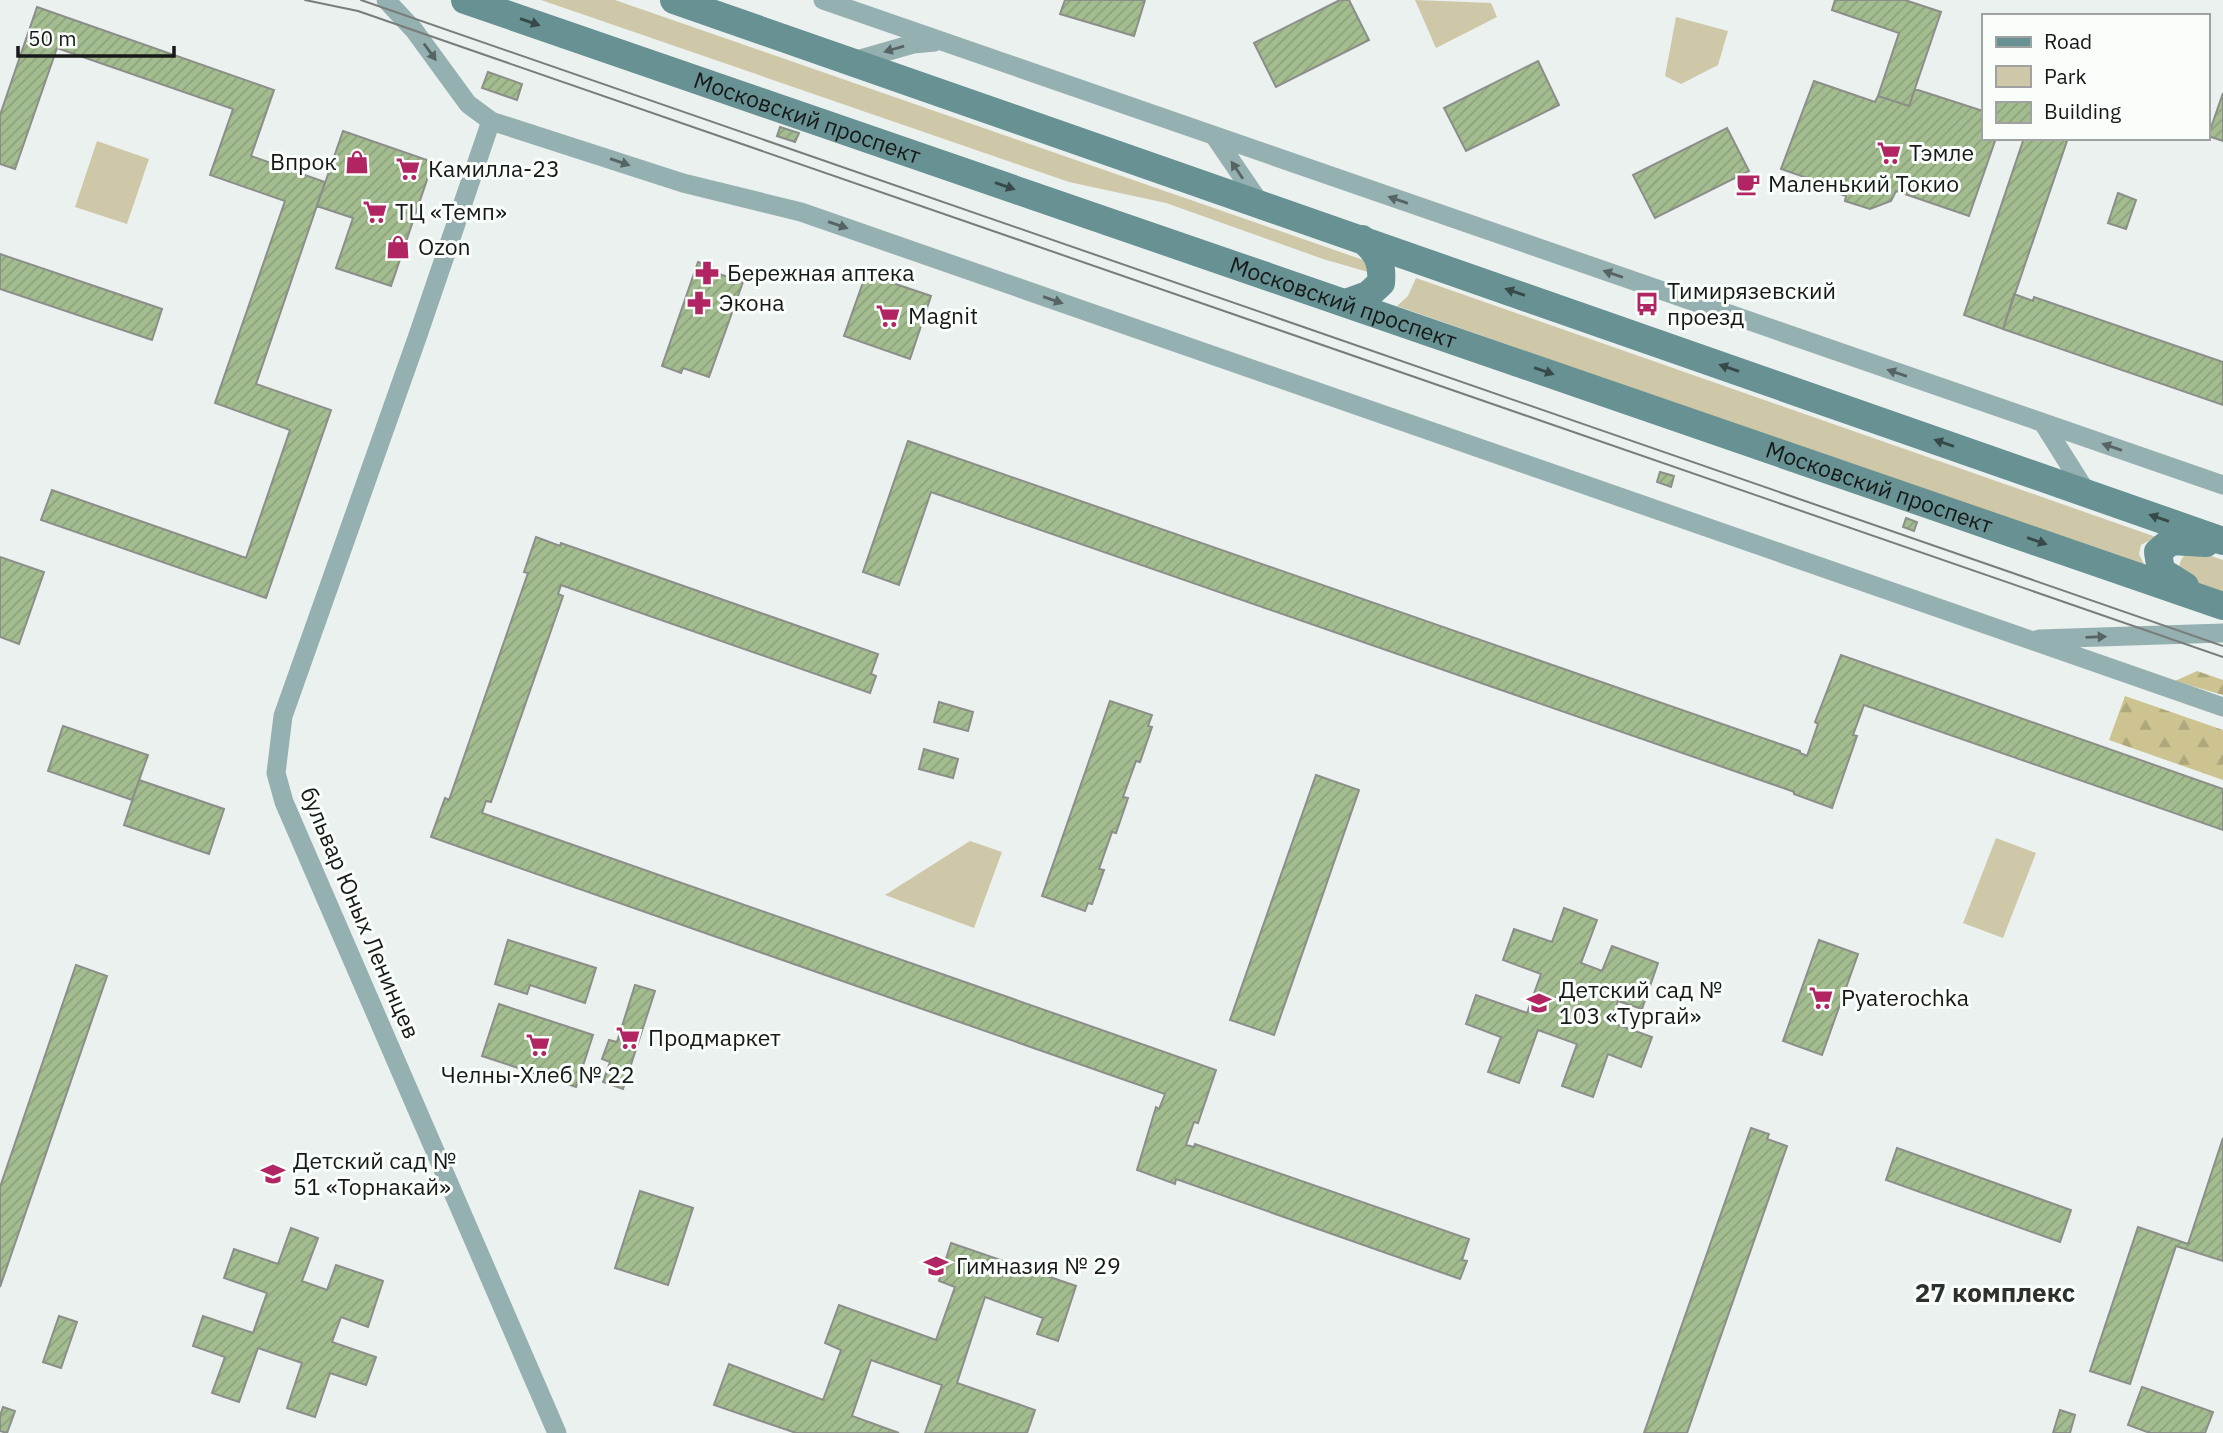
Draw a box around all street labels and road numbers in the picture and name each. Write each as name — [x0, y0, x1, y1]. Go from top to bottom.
street label: Московский проспект — [690, 64, 925, 170]
street label: Московский проспект — [1226, 249, 1461, 355]
street label: Московский проспект — [1762, 434, 1997, 540]
street label: бульвар Юных Ленинцев — [294, 782, 428, 1043]

